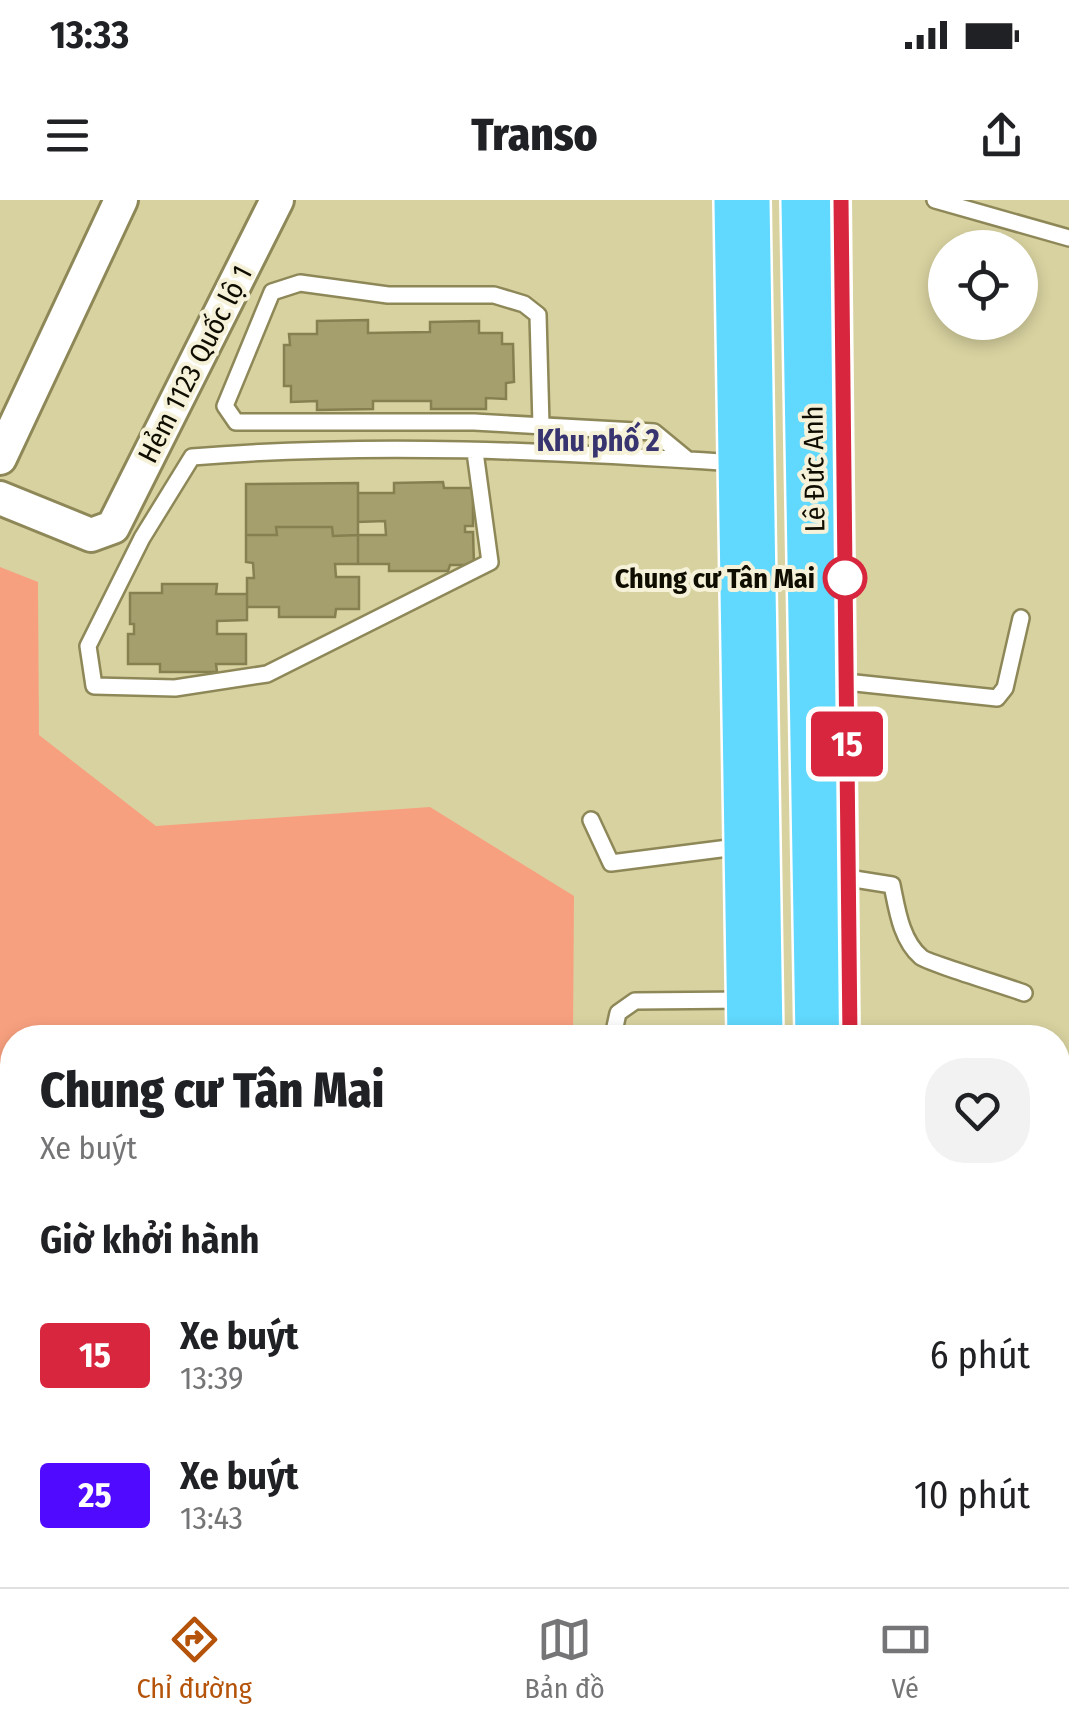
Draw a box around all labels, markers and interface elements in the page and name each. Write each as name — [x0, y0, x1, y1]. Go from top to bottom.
text: 13:33 — [50, 12, 129, 58]
icon: menu — [40, 108, 95, 163]
text: Transo — [471, 108, 598, 162]
icon: share — [974, 108, 1029, 163]
map controls — [928, 230, 1038, 340]
button: locate — [928, 230, 1038, 340]
street label: Hẻm 1123 Quốc lộ 1 — [131, 260, 259, 468]
street label: Lê Đức Anh — [796, 405, 832, 533]
district label: Khu phố 2 — [536, 421, 660, 459]
marker: Chung cư Tân Mai — [824, 557, 866, 599]
place label: Chung cư Tân Mai — [615, 562, 815, 595]
line badge: 15 — [802, 712, 892, 776]
text: 15 — [831, 723, 863, 765]
button: heart — [925, 1058, 1030, 1163]
text: Chung cư Tân Mai — [40, 1062, 384, 1120]
text: Xe buýt — [40, 1129, 137, 1167]
text: Giờ khởi hành — [40, 1217, 260, 1263]
text: Xe buýt — [180, 1313, 298, 1359]
text: 6 phút — [930, 1332, 1030, 1378]
text: 15 — [79, 1334, 111, 1376]
text: 13:39 — [180, 1359, 244, 1397]
text: Xe buýt — [180, 1453, 298, 1499]
text: 10 phút — [914, 1472, 1030, 1518]
text: 25 — [78, 1474, 112, 1516]
text: 13:43 — [180, 1499, 243, 1537]
tab: Chỉ đường — [136, 1612, 252, 1705]
tab: Bản đồ — [525, 1612, 605, 1705]
tab: Vé — [878, 1612, 933, 1705]

